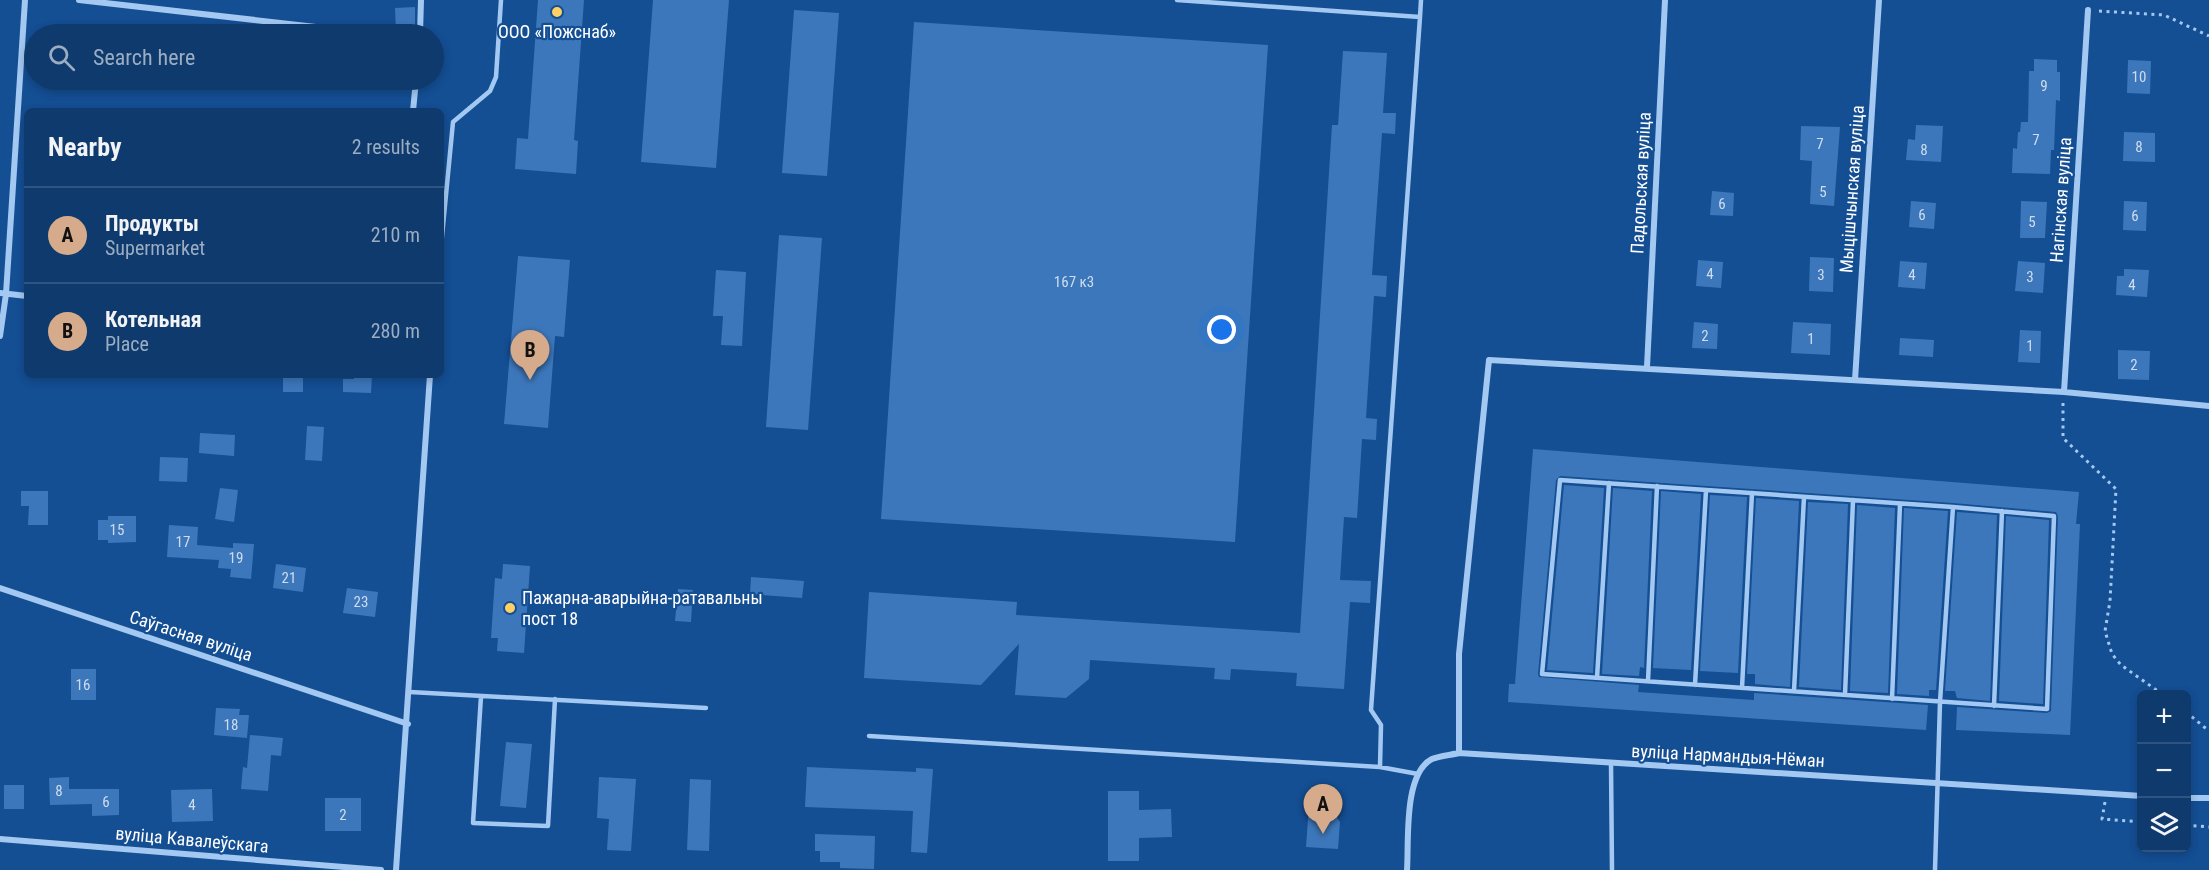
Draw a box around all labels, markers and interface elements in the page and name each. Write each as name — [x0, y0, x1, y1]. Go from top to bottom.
marker: ООО «Пожснаб» — [550, 5, 564, 19]
place label: ООО «Пожснаб» — [498, 21, 616, 42]
search box — [24, 24, 444, 90]
icon: search — [45, 41, 78, 74]
text: Search here — [93, 45, 195, 70]
house number: 10 — [2132, 68, 2146, 86]
house number: 9 — [2040, 77, 2048, 95]
street label: Мыцішчынская вуліца — [1835, 104, 1868, 274]
street label: Падольская вуліца — [1626, 112, 1655, 254]
house number: 7 — [2032, 131, 2040, 149]
text: Nearby — [48, 132, 122, 162]
text: 2 results — [352, 135, 420, 159]
house number: 7 — [1816, 135, 1824, 153]
street label: Нагінская вуліца — [2046, 137, 2075, 263]
house number: 8 — [2135, 138, 2143, 156]
house number: 8 — [1920, 141, 1928, 159]
house number: 5 — [1819, 183, 1827, 201]
house number: 6 — [1718, 195, 1726, 213]
house number: 6 — [1918, 206, 1926, 224]
house number: 6 — [2131, 207, 2139, 225]
text: Продукты — [105, 211, 199, 236]
house number: 5 — [2028, 213, 2036, 231]
text: A — [62, 223, 73, 247]
text: 210 m — [371, 223, 420, 247]
text: Supermarket — [105, 236, 205, 260]
house number: 4 — [1706, 265, 1714, 283]
house number: 3 — [1817, 266, 1825, 284]
house number: 4 — [1908, 266, 1916, 284]
house number: 3 — [2026, 268, 2034, 286]
house number: 167 к3 — [1054, 273, 1094, 291]
house number: 4 — [2128, 276, 2136, 294]
text: Котельная — [105, 307, 202, 332]
your location — [1207, 315, 1236, 344]
text: B — [62, 319, 73, 343]
text: 280 m — [371, 319, 420, 343]
house number: 2 — [1701, 327, 1709, 345]
pin: B — [510, 330, 550, 380]
house number: 1 — [1807, 330, 1815, 348]
text: Place — [105, 332, 149, 356]
house number: 1 — [2026, 337, 2034, 355]
house number: 2 — [2130, 356, 2138, 374]
house number: 15 — [110, 521, 124, 539]
house number: 17 — [176, 533, 190, 551]
house number: 19 — [229, 549, 243, 567]
house number: 21 — [282, 569, 296, 587]
place label: Пажарна-аварыйна-ратавальны пост 18 — [522, 587, 763, 629]
house number: 23 — [354, 593, 368, 611]
marker: Пажарна-аварыйна-ратавальны пост 18 — [503, 601, 517, 615]
street label: Саўгасная вуліца — [127, 606, 255, 665]
house number: 16 — [76, 676, 90, 694]
map controls — [2137, 690, 2191, 852]
button: + — [2137, 690, 2191, 744]
house number: 18 — [224, 716, 238, 734]
street label: вуліца Нармандыя-Нёман — [1631, 740, 1825, 771]
button: − — [2137, 744, 2191, 798]
house number: 8 — [55, 782, 63, 800]
pin: A — [1304, 784, 1342, 834]
house number: 6 — [102, 793, 110, 811]
house number: 4 — [188, 796, 196, 814]
button: layers — [2137, 798, 2191, 852]
house number: 2 — [339, 806, 347, 824]
street label: вуліца Кавалеўскага — [115, 822, 270, 857]

